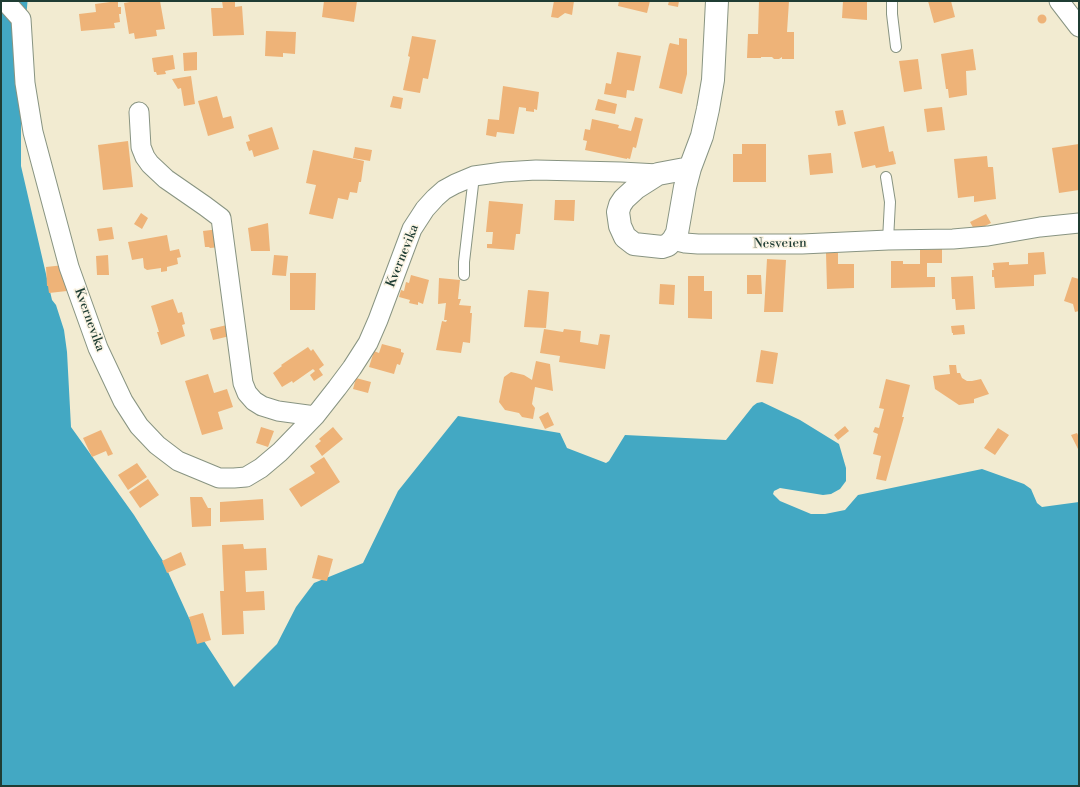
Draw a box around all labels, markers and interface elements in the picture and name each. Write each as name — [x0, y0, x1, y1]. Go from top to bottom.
street label: Kvernevika — [383, 222, 423, 290]
street label: Nesveien — [753, 236, 807, 252]
street label: Kvernevika — [70, 286, 108, 354]

